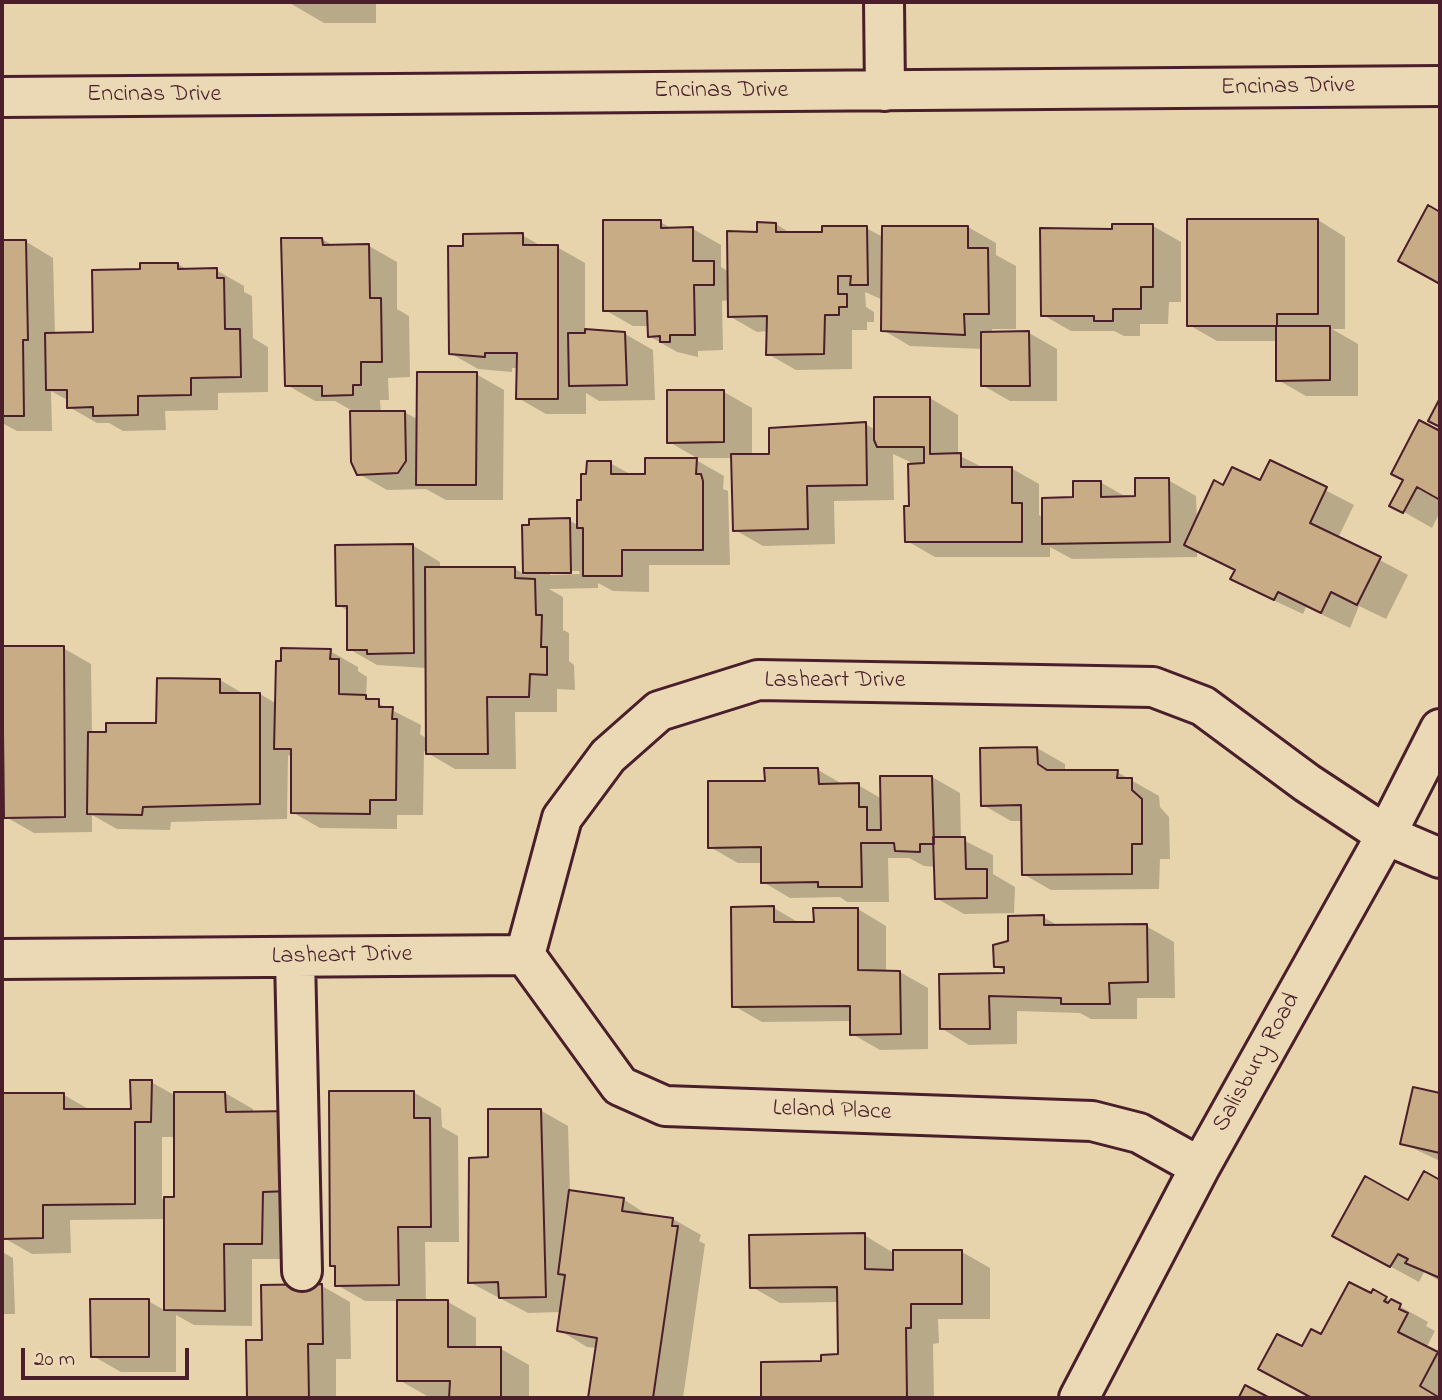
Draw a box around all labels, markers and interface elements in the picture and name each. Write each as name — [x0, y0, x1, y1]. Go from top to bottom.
street label: Encinas Drive — [1221, 72, 1355, 104]
street label: Encinas Drive — [654, 78, 788, 106]
street label: Encinas Drive — [87, 82, 221, 110]
street label: Lasheart Drive — [765, 668, 905, 696]
street label: Lasheart Drive — [271, 941, 413, 973]
street label: Salisbury Road — [1208, 989, 1308, 1137]
street label: Leland Place — [772, 1096, 892, 1128]
scale bar — [24, 1334, 192, 1378]
text: 20 m — [34, 1345, 75, 1375]

